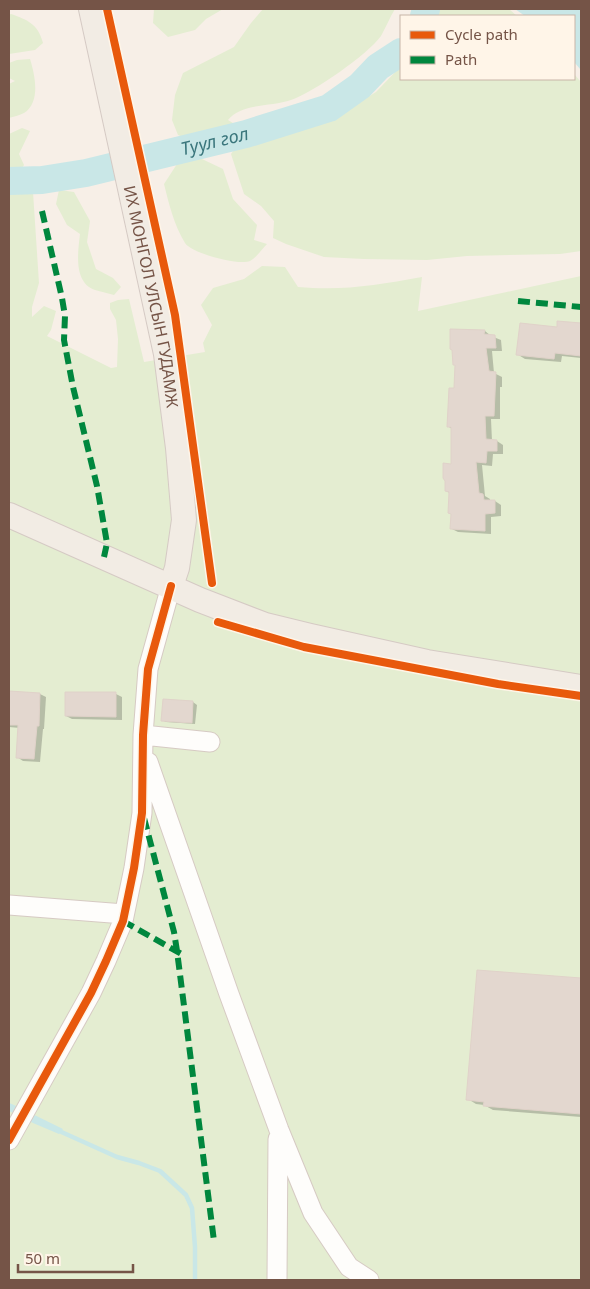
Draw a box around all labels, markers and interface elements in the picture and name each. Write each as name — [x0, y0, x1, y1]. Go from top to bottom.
legend — [400, 15, 575, 80]
text: Cycle path — [445, 24, 518, 44]
text: Path — [445, 49, 477, 69]
water label: Туул гол — [178, 121, 251, 160]
street label: ИХ МОНГОЛ УЛСЫН ГУДАМЖ — [119, 183, 184, 410]
scale bar — [18, 1242, 132, 1274]
text: 50 m — [25, 1248, 60, 1268]

